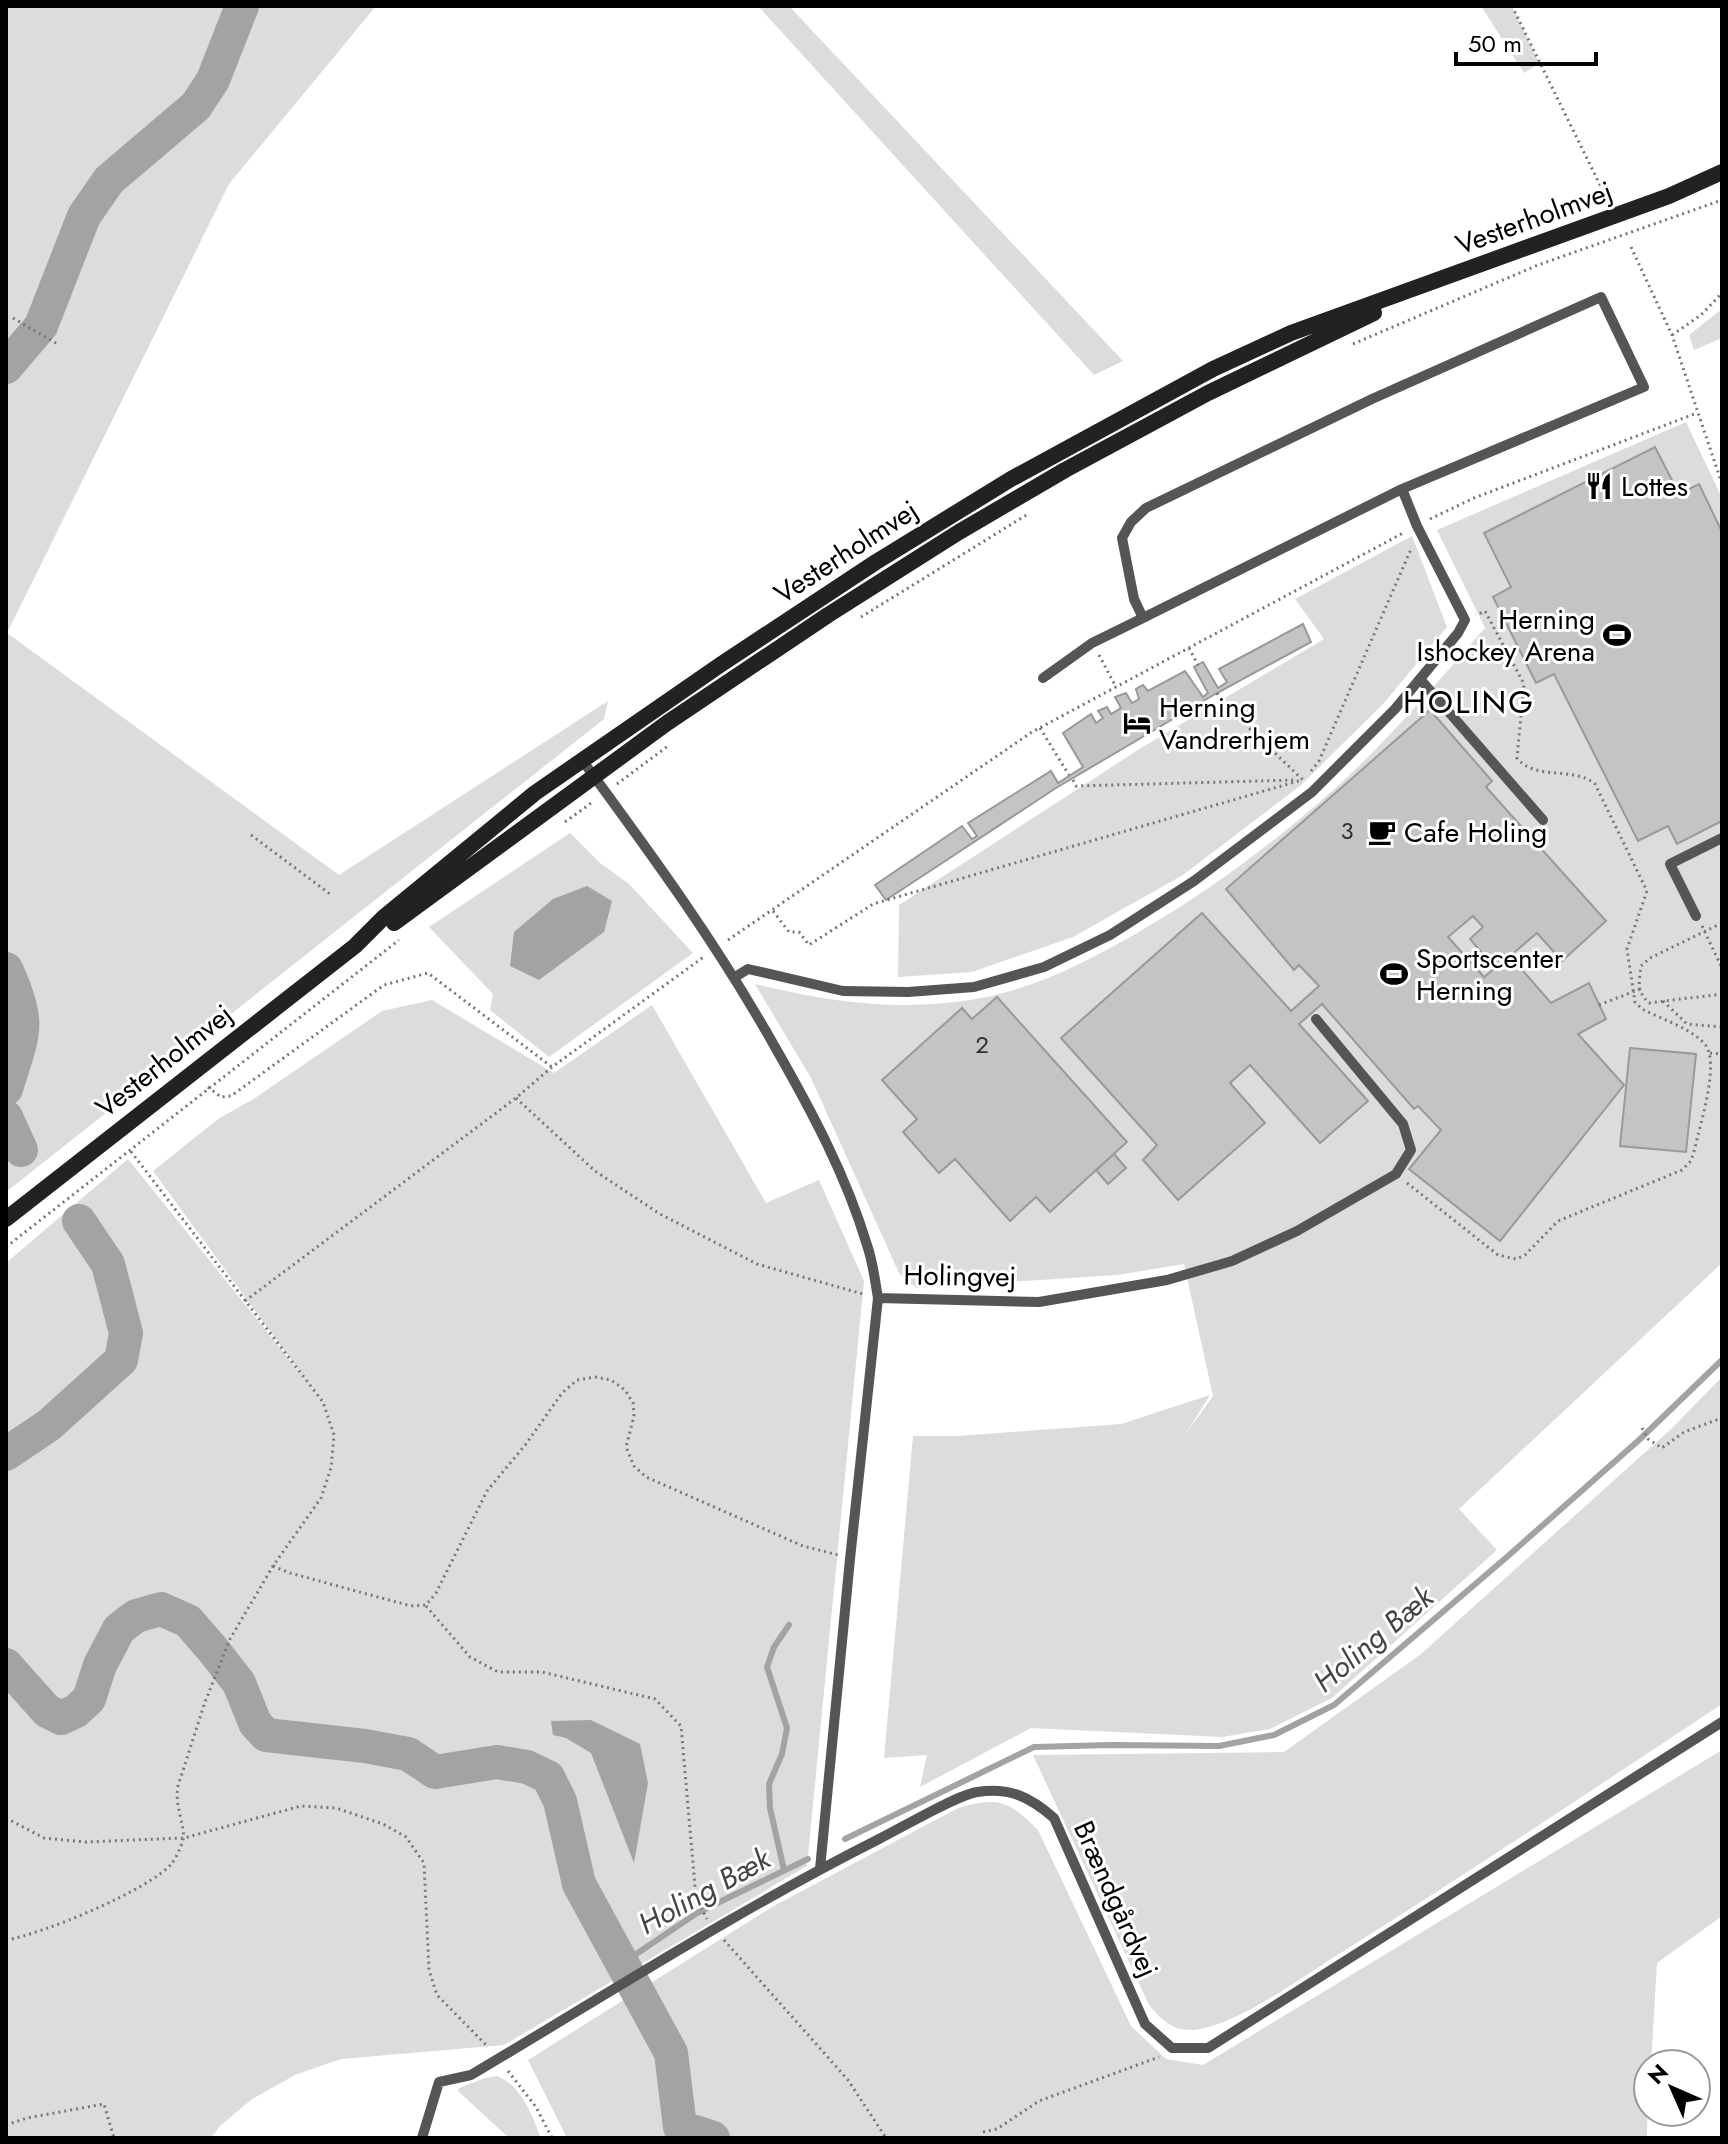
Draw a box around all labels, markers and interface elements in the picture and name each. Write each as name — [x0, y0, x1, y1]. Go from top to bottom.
scale bar — [1456, 16, 1596, 66]
text: 50 m — [1468, 26, 1522, 61]
street label: Vesterholmvej — [1450, 171, 1618, 265]
place label: Lottes — [1621, 466, 1688, 507]
restaurant icon: Lottes — [1584, 471, 1614, 501]
street label: Vesterholmvej — [766, 490, 926, 614]
place label: Herning Ishockey Arena — [1417, 599, 1595, 672]
sports icon: Herning Ishockey Arena — [1602, 620, 1632, 650]
district label: HOLING — [1403, 679, 1535, 725]
place label: Herning Vandrerhjem — [1159, 687, 1310, 760]
hotel icon: Herning Vandrerhjem — [1122, 708, 1152, 738]
place label: Cafe Holing — [1404, 812, 1547, 853]
house number: 3 — [1340, 813, 1354, 848]
cafe icon: Cafe Holing — [1367, 817, 1397, 847]
place label: Sportscenter Herning — [1416, 938, 1564, 1011]
sports icon: Sportscenter Herning — [1379, 959, 1409, 989]
street label: Vesterholmvej — [87, 994, 241, 1128]
house number: 2 — [975, 1027, 989, 1062]
street label: Holingvej — [903, 1255, 1017, 1297]
water label: Holing Bæk — [1304, 1575, 1443, 1702]
street label: Brændgårdvej — [1063, 1814, 1169, 1984]
water label: Holing Bæk — [630, 1836, 779, 1945]
north arrow — [1632, 2048, 1712, 2128]
text: N — [1640, 2056, 1675, 2091]

